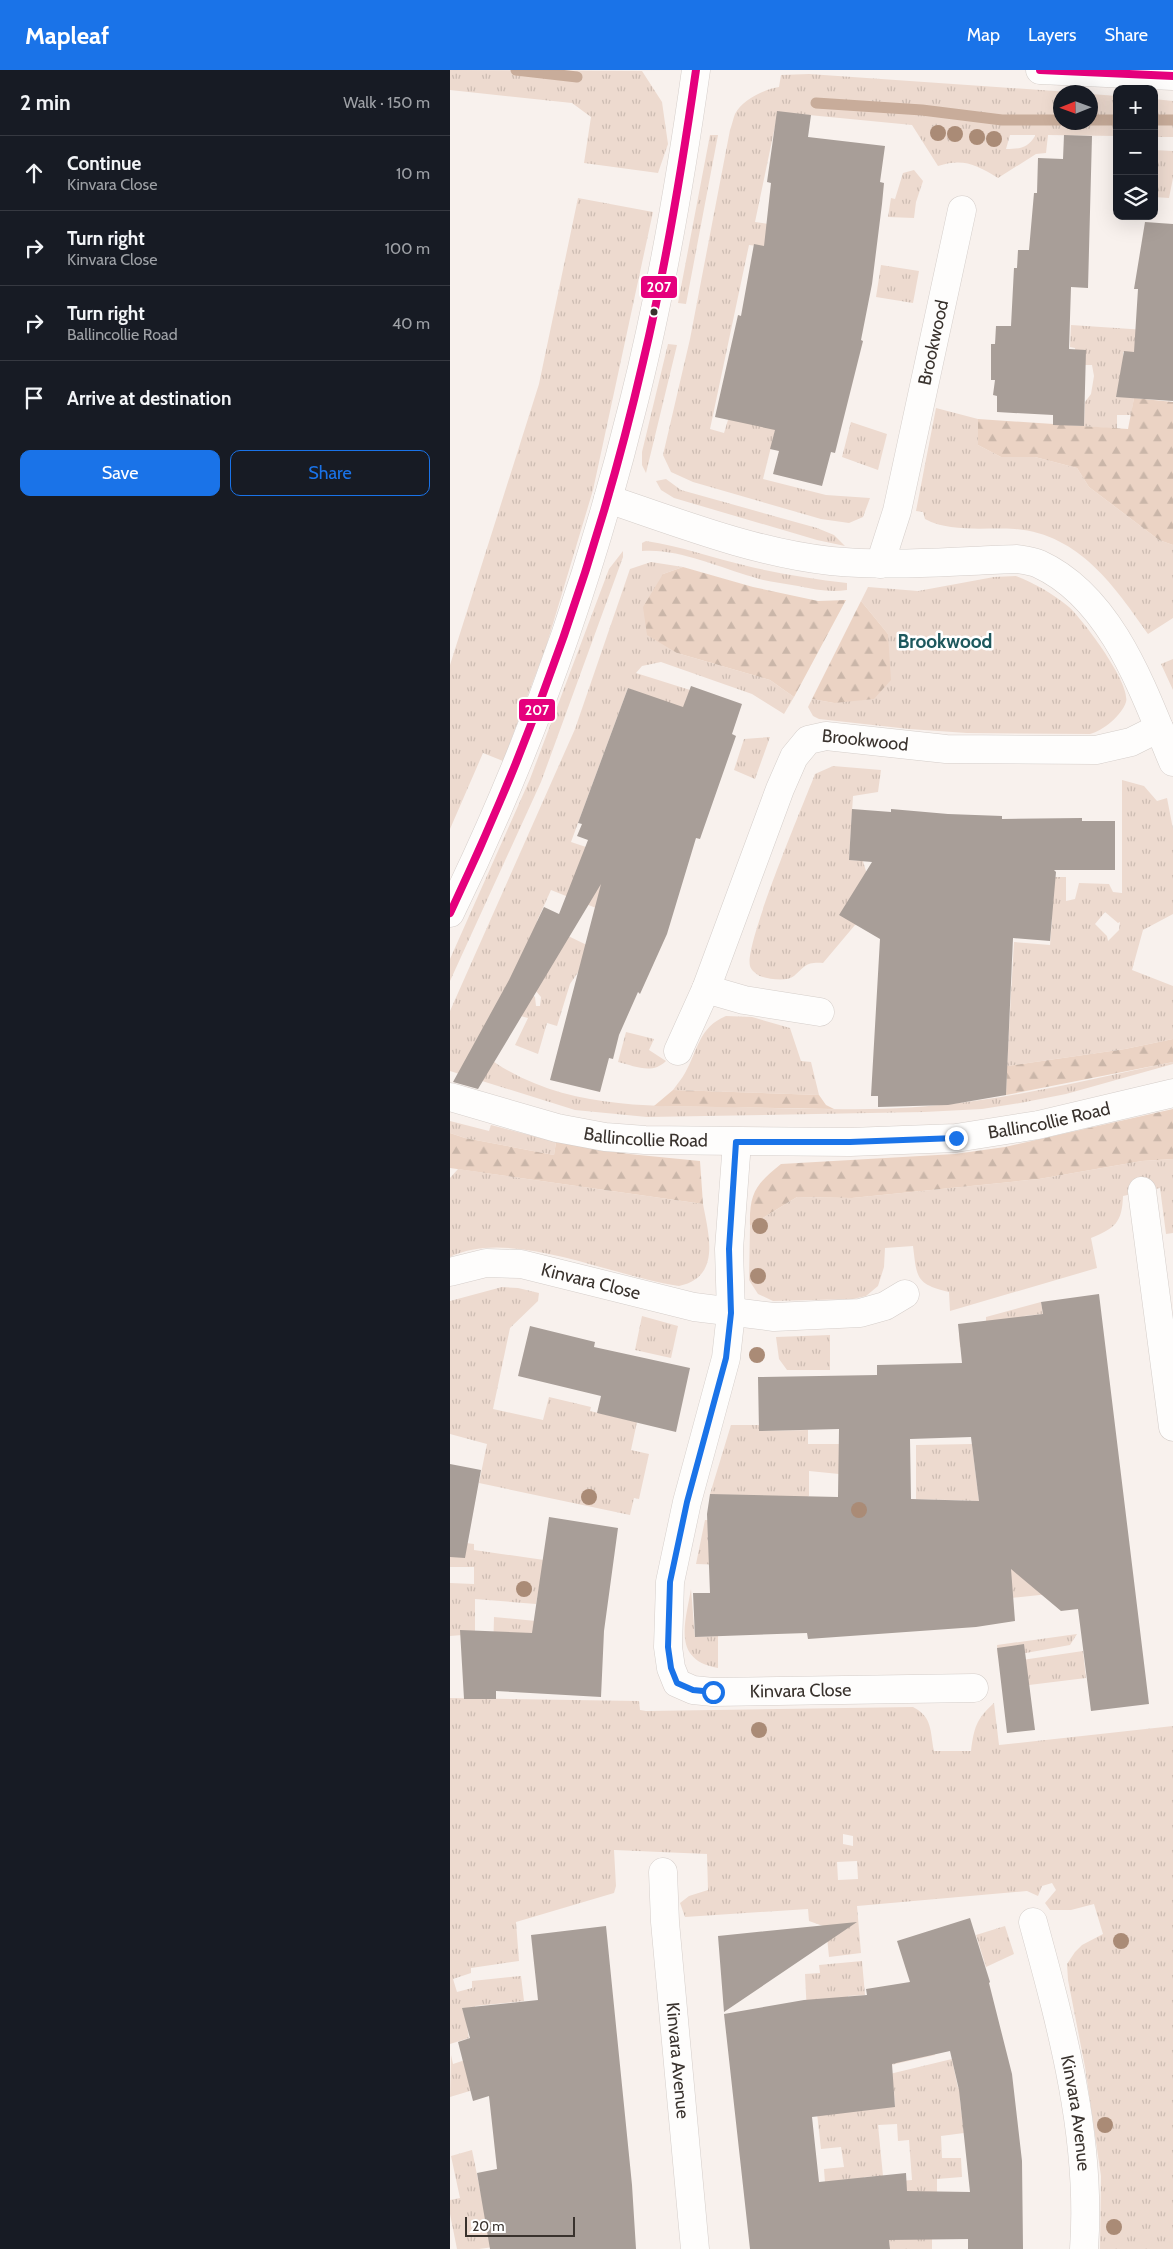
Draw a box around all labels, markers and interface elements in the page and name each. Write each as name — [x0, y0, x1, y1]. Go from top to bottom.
text: Mapleaf — [25, 21, 109, 50]
text: Map — [967, 24, 1000, 46]
text: Layers — [1028, 24, 1077, 46]
text: Share — [1105, 24, 1148, 46]
north arrow — [1053, 85, 1098, 130]
map controls — [1113, 85, 1158, 220]
button: + — [1113, 85, 1158, 130]
text: 2 min — [20, 90, 71, 115]
text: Walk · 150 m — [343, 93, 430, 112]
button: − — [1113, 130, 1158, 175]
text: Continue — [67, 152, 141, 175]
icon: ahead — [20, 159, 48, 187]
text: 10 m — [396, 164, 430, 183]
text: Kinvara Close — [67, 175, 157, 194]
button: layers — [1113, 175, 1158, 220]
text: Turn right — [67, 227, 145, 250]
icon: right — [20, 234, 48, 262]
text: 100 m — [385, 239, 430, 258]
text: Kinvara Close — [67, 250, 157, 269]
line badge: 207 — [640, 275, 678, 299]
text: 207 — [647, 278, 672, 296]
street label: Brookwood — [913, 298, 953, 387]
text: Turn right — [67, 302, 145, 325]
unlabelled marker — [649, 307, 659, 317]
icon: right — [20, 309, 48, 337]
text: 40 m — [392, 314, 430, 333]
text: Ballincollie Road — [67, 325, 178, 344]
icon: arrive — [20, 384, 48, 412]
text: Arrive at destination — [67, 387, 231, 410]
button: Save — [20, 450, 220, 496]
button: Share — [230, 450, 430, 496]
district label: Brookwood — [898, 630, 992, 653]
line badge: 207 — [518, 698, 556, 722]
text: 207 — [525, 701, 550, 719]
street label: Brookwood — [821, 725, 909, 756]
street label: Ballincollie Road — [986, 1097, 1112, 1144]
street label: Ballincollie Road — [582, 1122, 708, 1152]
route end — [945, 1127, 968, 1150]
street label: Kinvara Close — [539, 1258, 643, 1304]
street label: Kinvara Close — [749, 1679, 851, 1702]
route start — [702, 1681, 725, 1704]
street label: Kinvara Avenue — [661, 2001, 694, 2120]
street label: Kinvara Avenue — [1056, 2053, 1095, 2172]
scale bar — [465, 2214, 575, 2237]
text: 20 m — [472, 2217, 505, 2235]

